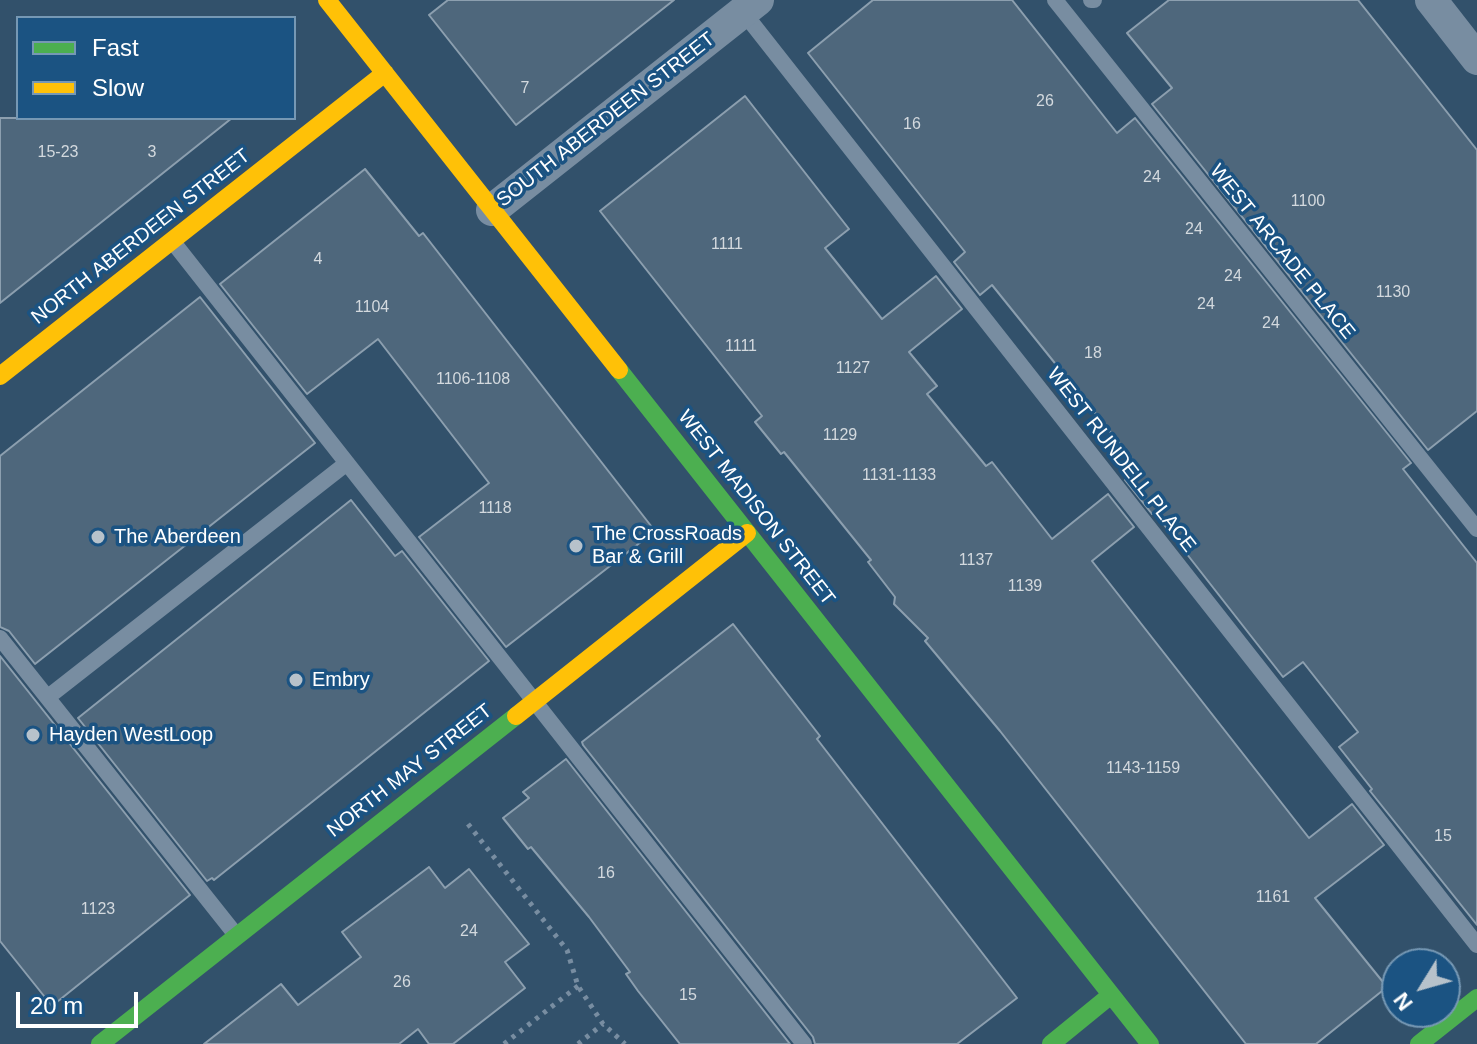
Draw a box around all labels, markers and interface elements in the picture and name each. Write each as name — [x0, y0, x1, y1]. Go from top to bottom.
legend — [16, 16, 296, 120]
street label: SOUTH ABERDEEN STREET — [492, 27, 720, 213]
text: Fast — [92, 34, 139, 61]
text: Slow — [92, 74, 144, 101]
house number: 7 — [521, 79, 529, 99]
house number: 26 — [1036, 92, 1054, 112]
house number: 16 — [903, 115, 921, 135]
house number: 15-23 — [38, 143, 78, 163]
house number: 3 — [148, 143, 156, 163]
street label: NORTH ABERDEEN STREET — [27, 144, 255, 330]
street label: WEST ARCADE PLACE — [1204, 160, 1360, 344]
house number: 24 — [1143, 168, 1161, 188]
house number: 1100 — [1291, 192, 1325, 212]
house number: 24 — [1185, 220, 1203, 240]
house number: 1111 — [711, 235, 743, 255]
house number: 4 — [314, 250, 322, 270]
house number: 24 — [1224, 267, 1242, 287]
house number: 1130 — [1376, 283, 1410, 303]
house number: 24 — [1197, 295, 1215, 315]
house number: 1104 — [355, 298, 389, 318]
house number: 24 — [1262, 314, 1280, 334]
house number: 1111 — [725, 337, 757, 357]
house number: 18 — [1084, 344, 1102, 364]
house number: 1127 — [836, 359, 870, 379]
street label: WEST RUNDELL PLACE — [1041, 363, 1201, 557]
house number: 1106-1108 — [436, 370, 510, 390]
street label: WEST MADISON STREET — [672, 406, 840, 610]
house number: 1129 — [823, 426, 857, 446]
house number: 1131-1133 — [862, 466, 936, 486]
house number: 1118 — [478, 499, 512, 519]
place label: The CrossRoads Bar & Grill — [592, 522, 742, 569]
place label: The Aberdeen — [114, 525, 241, 549]
marker: The Aberdeen — [89, 528, 107, 546]
marker: The CrossRoads Bar & Grill — [567, 537, 585, 555]
house number: 1137 — [959, 551, 993, 571]
house number: 1139 — [1008, 577, 1042, 597]
place label: Embry — [312, 668, 370, 692]
marker: Embry — [287, 671, 305, 689]
street label: NORTH MAY STREET — [323, 699, 497, 843]
place label: Hayden WestLoop — [49, 723, 213, 747]
marker: Hayden WestLoop — [24, 726, 42, 744]
house number: 1143-1159 — [1106, 759, 1180, 779]
house number: 15 — [1434, 827, 1452, 847]
house number: 16 — [597, 864, 615, 884]
house number: 1161 — [1256, 888, 1290, 908]
house number: 1123 — [81, 900, 115, 920]
house number: 24 — [460, 922, 478, 942]
north arrow — [1381, 948, 1461, 1028]
house number: 26 — [393, 973, 411, 993]
scale bar — [20, 976, 142, 1026]
house number: 15 — [679, 986, 697, 1006]
text: N — [1388, 988, 1418, 1015]
text: 20 m — [30, 992, 83, 1019]

